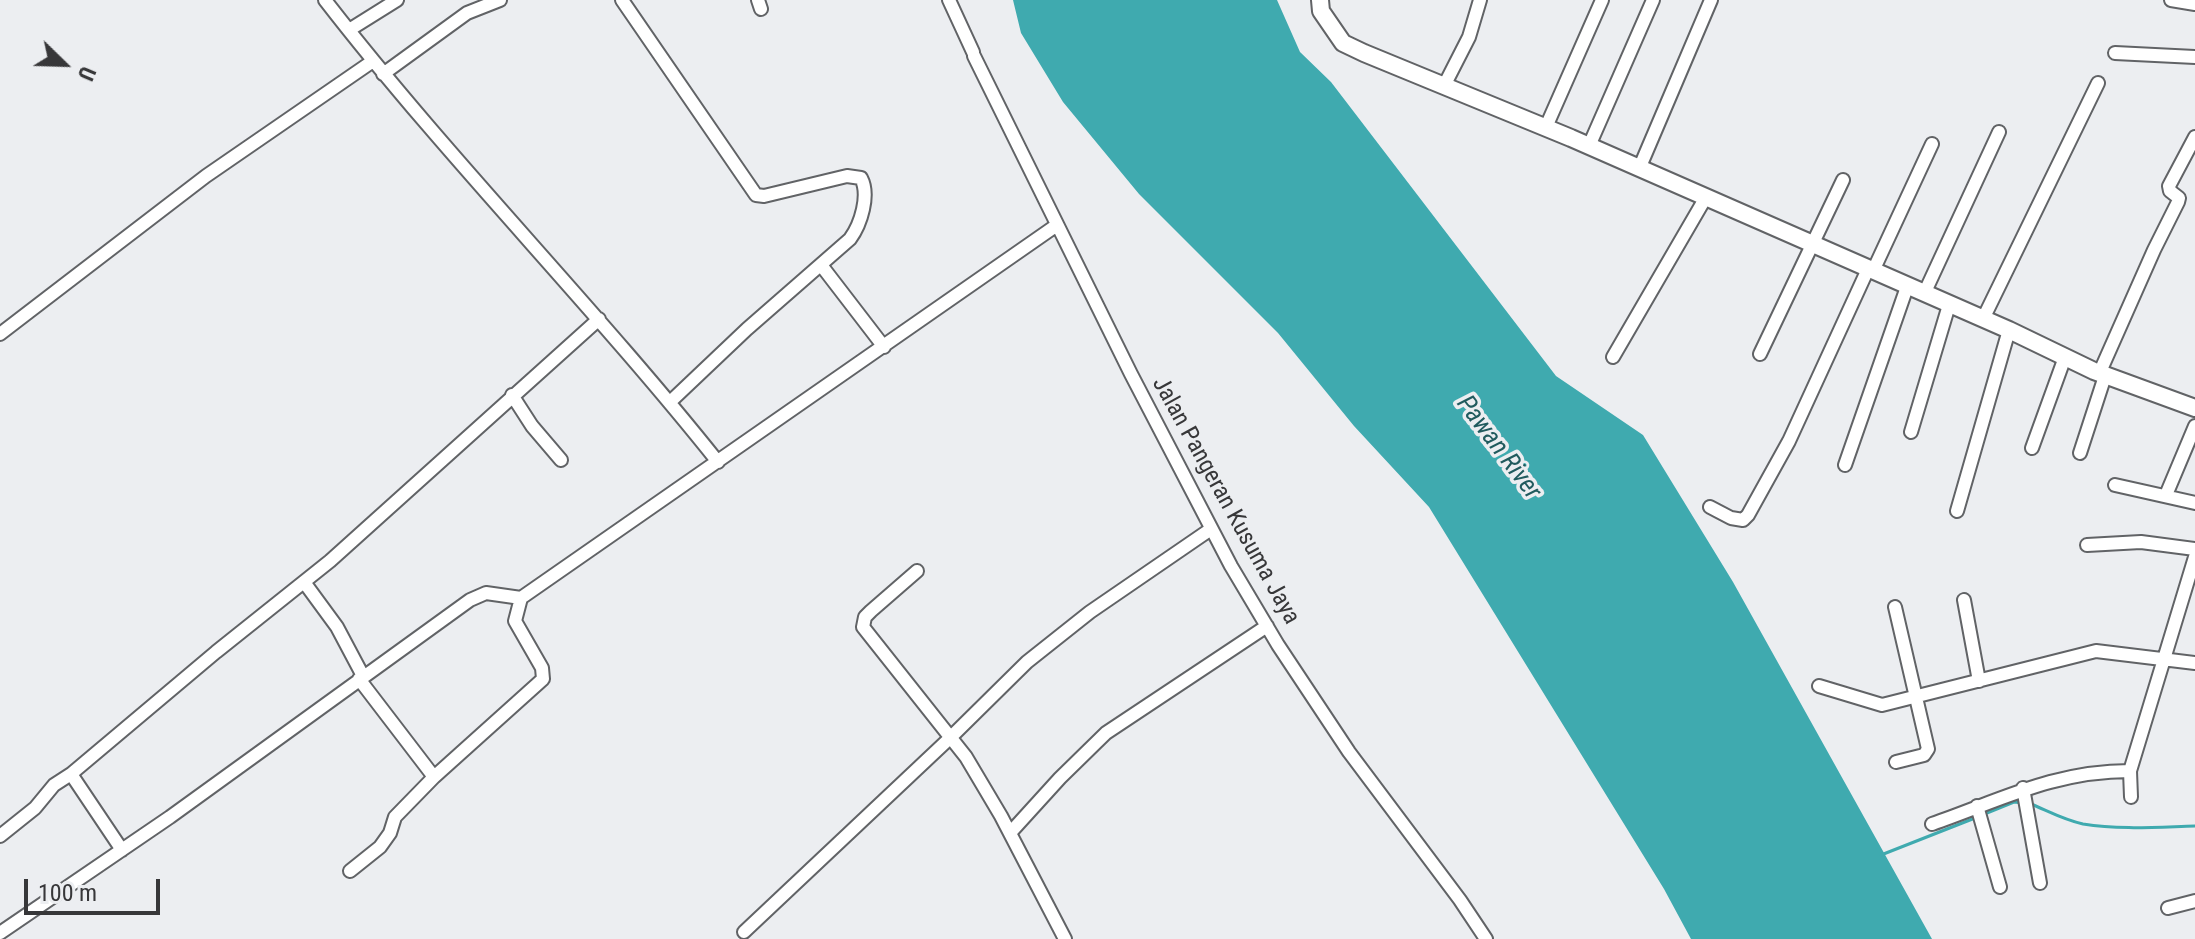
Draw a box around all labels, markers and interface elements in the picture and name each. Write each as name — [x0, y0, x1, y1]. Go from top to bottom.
north arrow — [24, 24, 104, 104]
text: U — [73, 63, 101, 84]
street label: Jalan Pangeran Kusuma Jaya — [1145, 372, 1305, 630]
water label: Pawan River — [1449, 390, 1547, 506]
scale bar — [28, 863, 164, 913]
text: 100 m — [38, 879, 97, 907]

